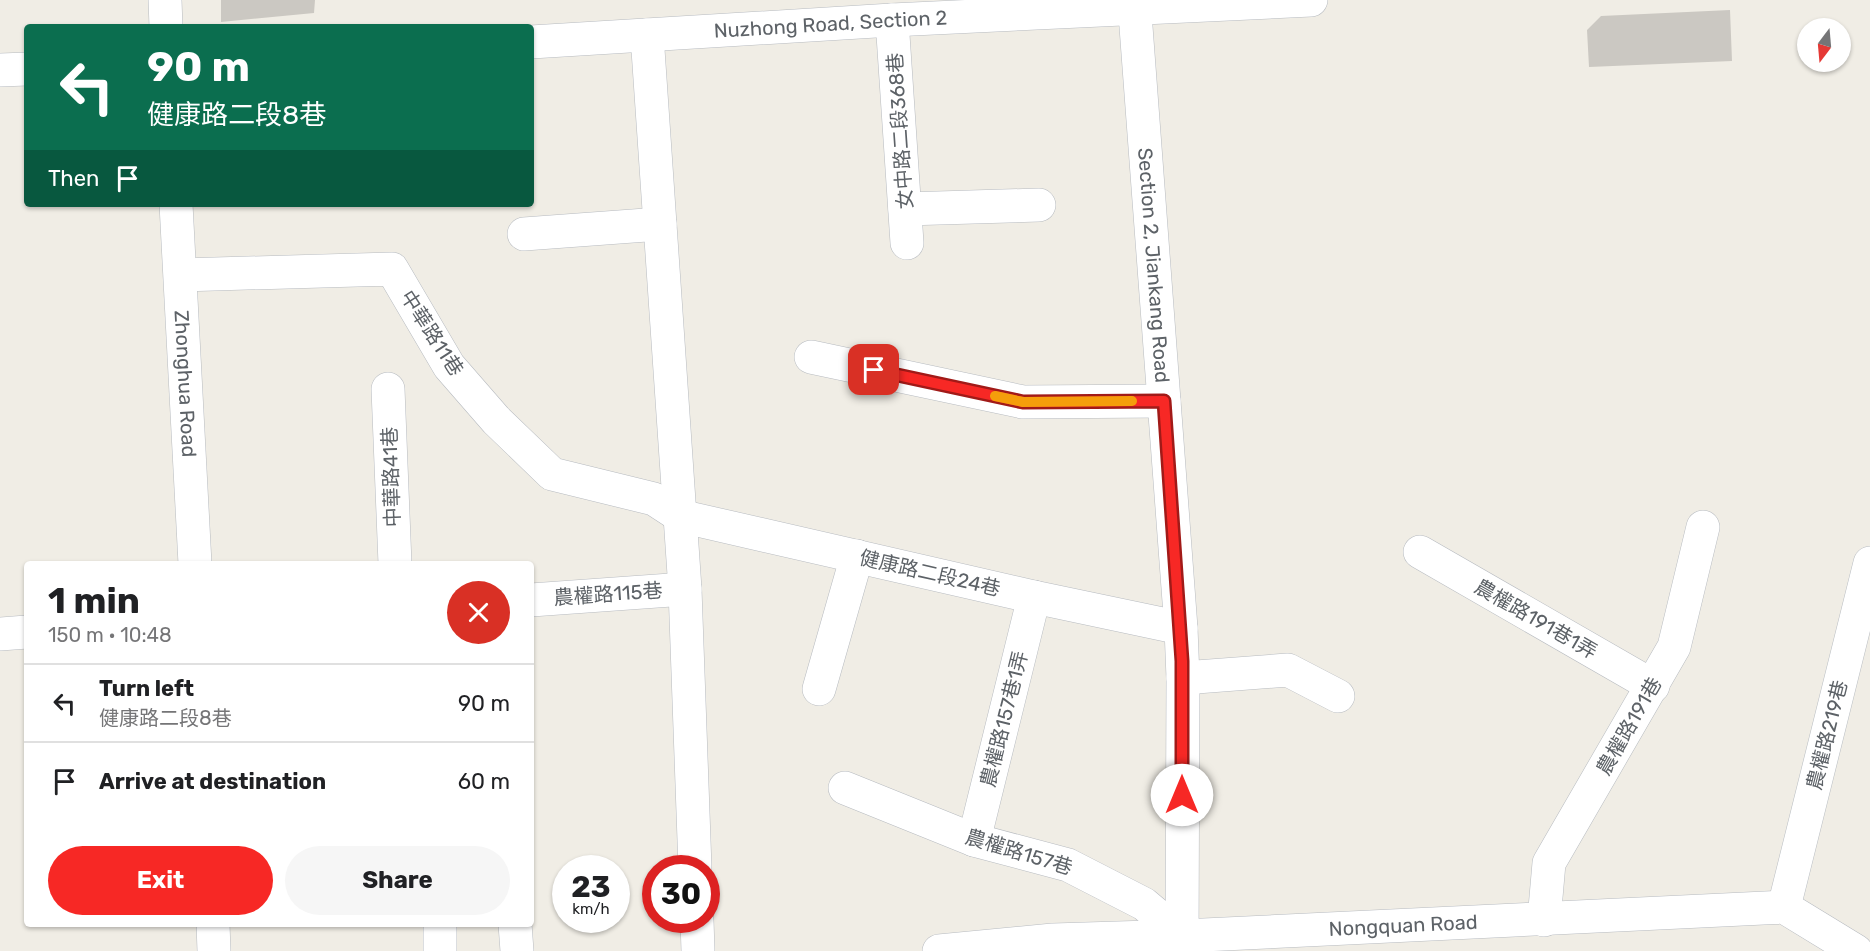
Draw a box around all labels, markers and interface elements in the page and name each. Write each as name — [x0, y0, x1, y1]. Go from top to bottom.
street label: Nuzhong Road, Section 2 — [713, 5, 948, 43]
north arrow — [1797, 18, 1851, 72]
map controls — [1797, 18, 1851, 72]
text: 90 m — [147, 42, 250, 92]
icon: left — [48, 48, 126, 126]
street label: 女中路二段368巷 — [883, 52, 917, 210]
text: 健康路二段8巷 — [147, 99, 326, 131]
street label: Section 2, Jiankang Road — [1133, 147, 1175, 384]
icon: arrive — [111, 162, 144, 195]
text: Then — [48, 165, 99, 192]
street label: 中華路11巷 — [395, 286, 469, 380]
street label: Zhonghua Road — [170, 310, 201, 458]
pin — [848, 344, 899, 395]
icon: arrive — [857, 353, 890, 386]
street label: 中華路41巷 — [377, 426, 405, 528]
street label: 健康路二段24巷 — [857, 545, 1003, 601]
street label: 農權路191巷1弄 — [1470, 574, 1602, 664]
street label: 農權路115巷 — [553, 578, 663, 610]
text: 1 min — [48, 579, 140, 622]
button: close — [447, 581, 510, 644]
text: 150 m · 10:48 — [48, 623, 172, 647]
street label: 農權路157巷1弄 — [976, 649, 1032, 789]
street label: 農權路191巷 — [1591, 673, 1667, 779]
text: Turn left — [99, 675, 194, 702]
street label: 農權路219巷 — [1802, 678, 1852, 792]
icon: left — [48, 687, 81, 720]
text: 90 m — [458, 690, 510, 717]
text: 健康路二段8巷 — [99, 706, 232, 730]
position arrow — [1150, 763, 1214, 827]
icon: arrive — [48, 765, 81, 798]
text: Arrive at destination — [99, 768, 326, 795]
text: 60 m — [458, 768, 510, 795]
street label: 農權路157巷 — [963, 824, 1075, 880]
button: Exit — [48, 846, 273, 915]
button: Share — [285, 846, 510, 915]
speed limit sign: 30 — [642, 855, 720, 933]
text: 23 — [571, 869, 611, 905]
text: km/h — [572, 900, 610, 918]
street label: Nongquan Road — [1328, 910, 1478, 941]

